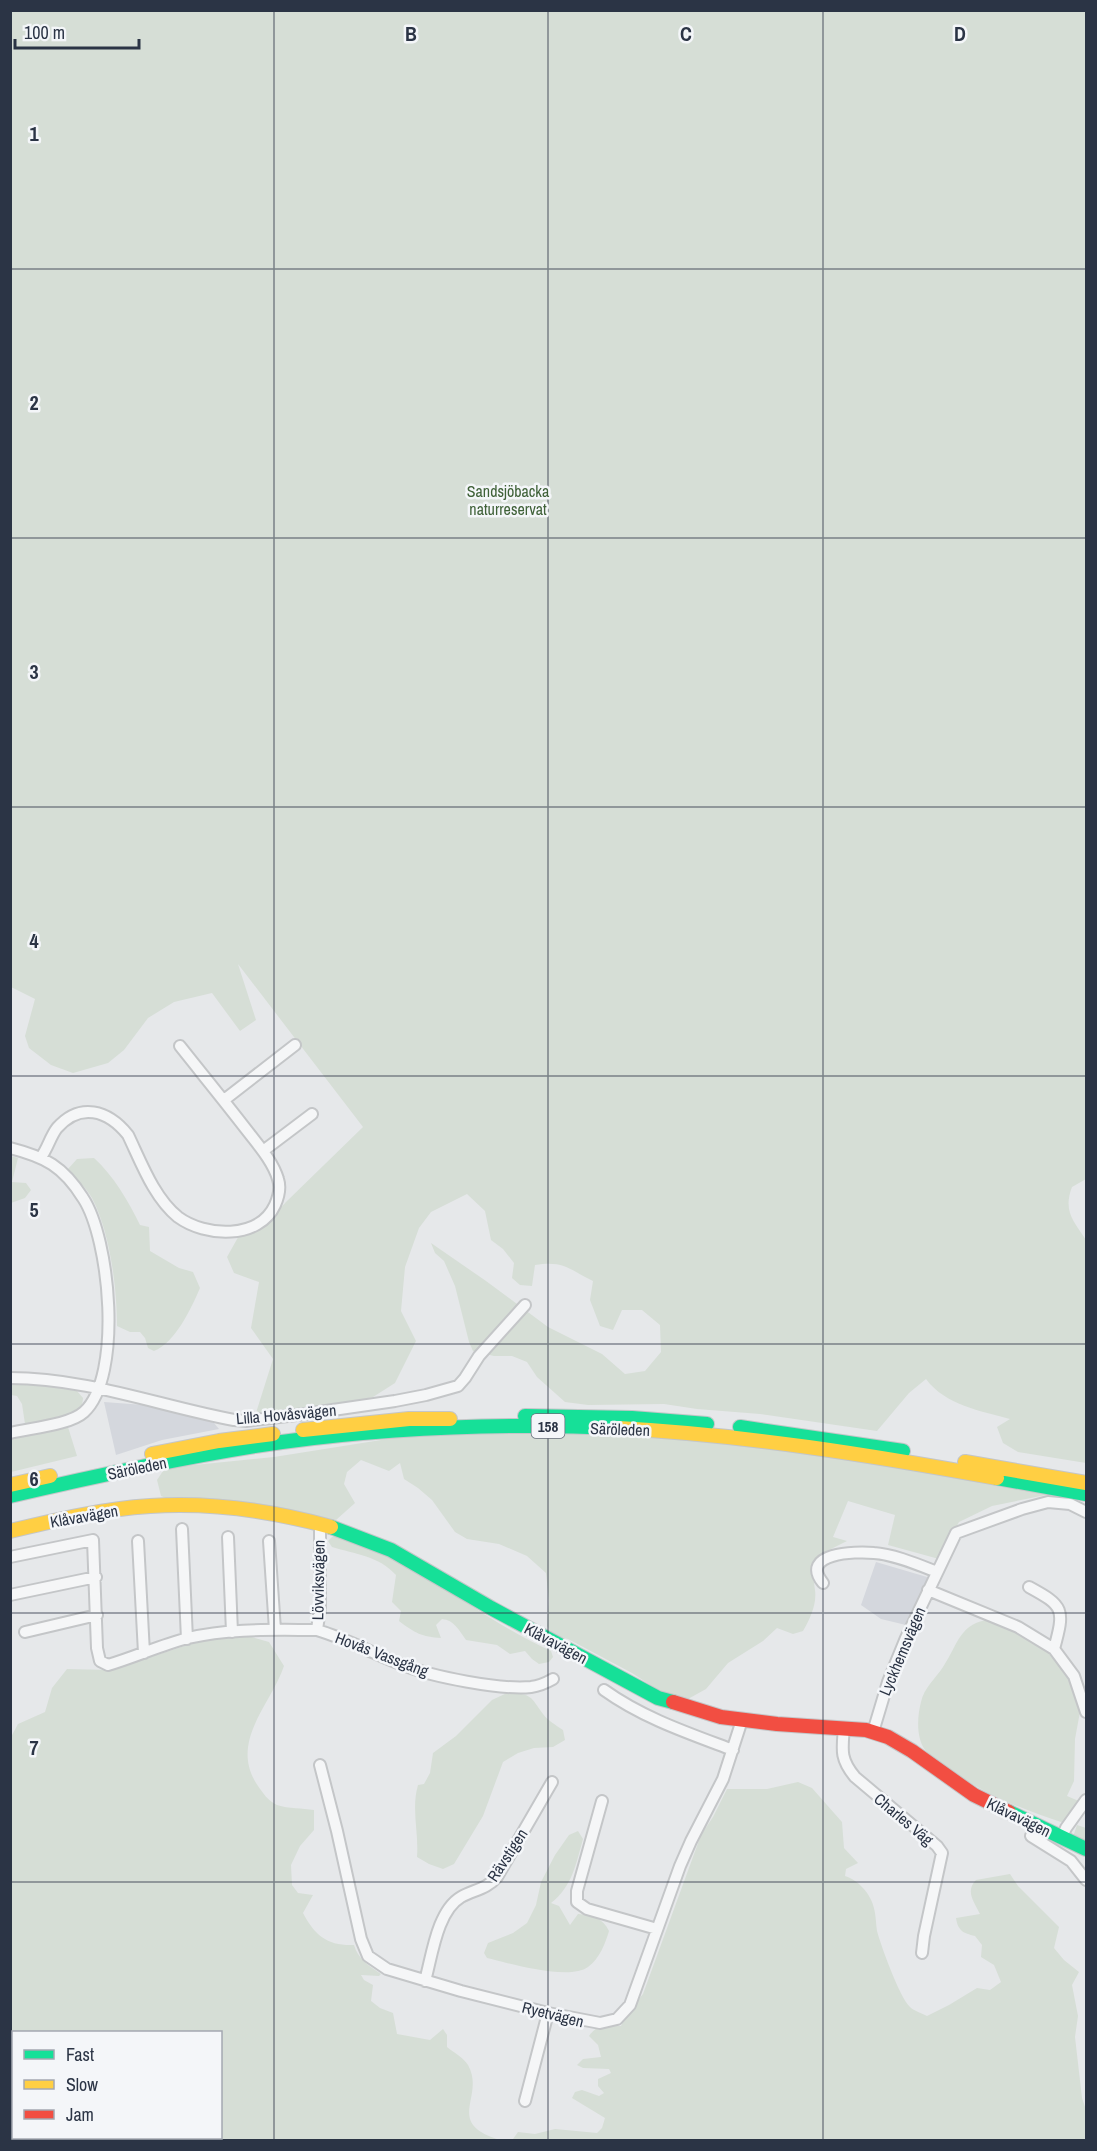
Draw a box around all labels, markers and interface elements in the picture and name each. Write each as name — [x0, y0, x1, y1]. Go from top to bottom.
scale bar — [15, 12, 140, 50]
text: 100 m — [24, 20, 65, 45]
text: B — [405, 20, 417, 47]
text: C — [680, 20, 692, 47]
text: D — [954, 20, 966, 47]
text: 1 — [29, 120, 39, 147]
text: 2 — [29, 389, 39, 416]
park label: Sandsjöbacka naturreservat — [467, 480, 550, 520]
text: 3 — [29, 658, 39, 685]
text: 4 — [29, 927, 39, 954]
text: 5 — [29, 1196, 39, 1223]
street label: Lilla Hovåsvägen — [235, 1399, 337, 1429]
road number: 158 — [532, 1414, 564, 1438]
street label: Säröleden — [590, 1417, 650, 1441]
street label: Säröleden — [105, 1451, 169, 1485]
text: 6 — [29, 1465, 39, 1492]
street label: Klåvavägen — [48, 1499, 120, 1533]
street label: Lövviksvägen — [306, 1540, 330, 1620]
street label: Lyckhemsvägen — [873, 1603, 931, 1699]
street label: Klåvavägen — [521, 1617, 591, 1669]
street label: Hovås Vassgång — [332, 1626, 432, 1682]
text: 7 — [29, 1734, 39, 1761]
street label: Charles Väg — [870, 1788, 939, 1851]
street label: Klåvavägen — [983, 1792, 1055, 1842]
street label: Rävstigen — [482, 1824, 532, 1886]
street label: Ryetvägen — [520, 1996, 586, 2032]
legend — [12, 2031, 222, 2139]
text: Fast — [66, 2042, 94, 2067]
text: Slow — [66, 2072, 98, 2097]
text: Jam — [66, 2102, 94, 2127]

